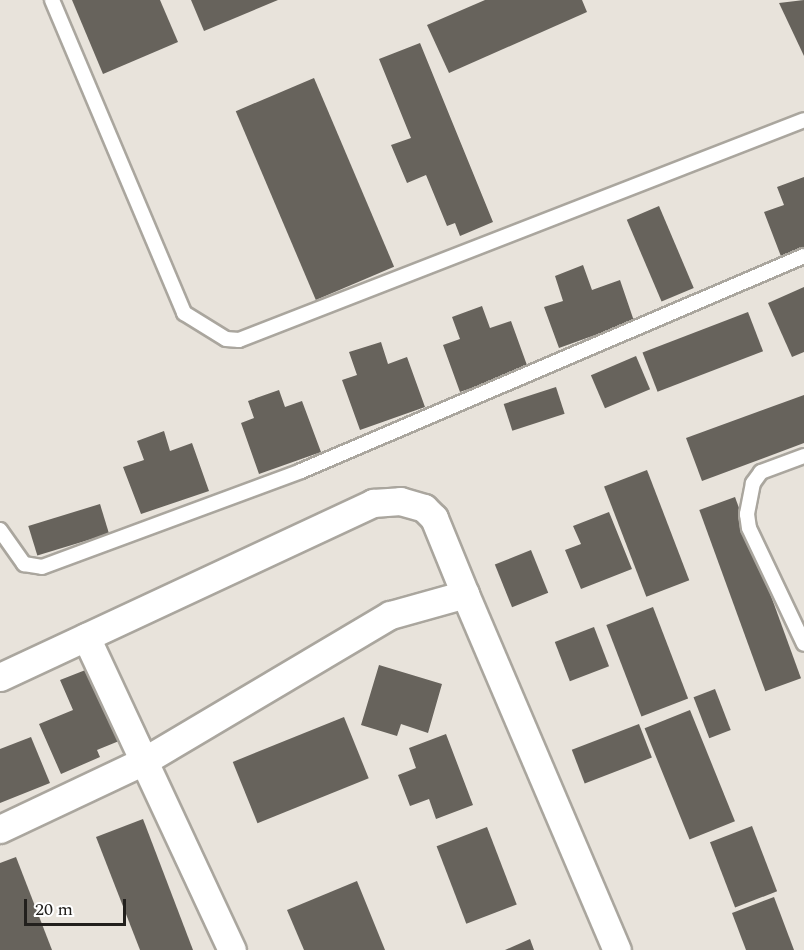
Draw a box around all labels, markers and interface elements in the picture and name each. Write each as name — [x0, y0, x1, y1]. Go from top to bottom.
scale bar — [27, 887, 129, 925]
text: 20 m — [35, 896, 73, 923]

